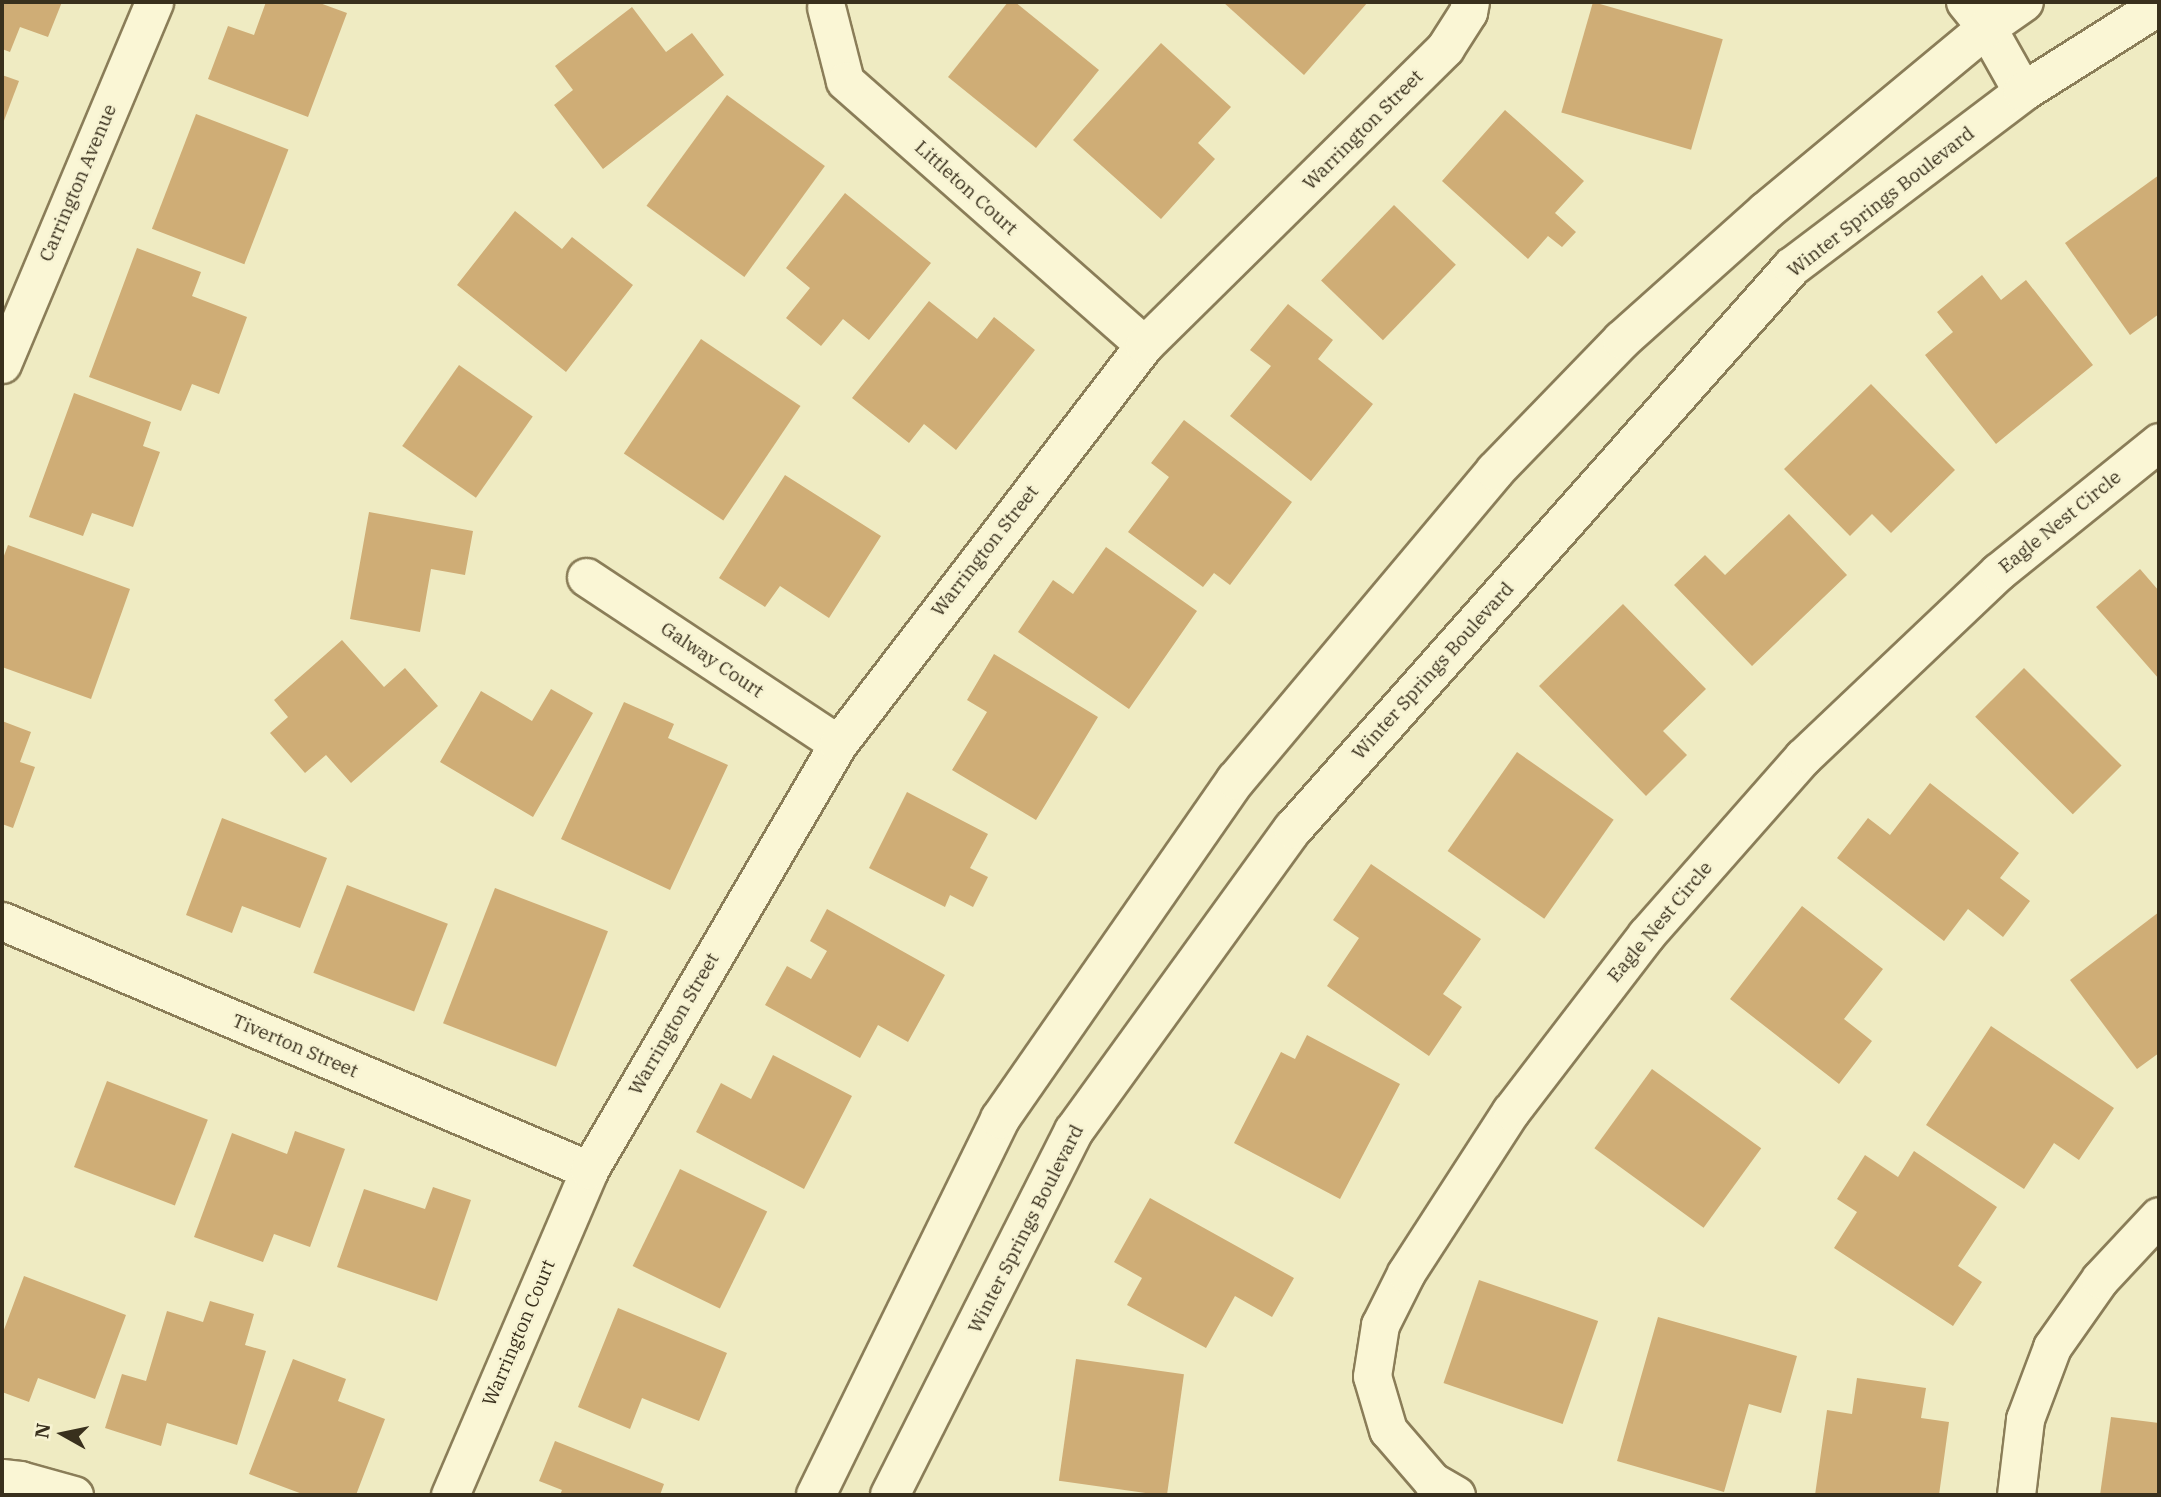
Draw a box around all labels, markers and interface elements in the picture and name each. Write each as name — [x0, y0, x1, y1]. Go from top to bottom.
street label: Warrington Street — [1298, 65, 1428, 195]
street label: Carrington Avenue — [35, 101, 121, 265]
street label: Winter Springs Boulevard — [1783, 122, 1979, 282]
street label: Littleton Court — [910, 136, 1022, 240]
street label: Eagle Nest Circle — [1994, 466, 2126, 578]
street label: Warrington Street — [927, 481, 1043, 621]
street label: Winter Springs Boulevard — [1347, 578, 1519, 764]
street label: Galway Court — [656, 617, 768, 703]
street label: Eagle Nest Circle — [1603, 857, 1717, 987]
street label: Warrington Street — [624, 949, 724, 1099]
street label: Tiverton Street — [229, 1009, 361, 1083]
street label: Winter Springs Boulevard — [964, 1121, 1088, 1337]
street label: Warrington Court — [478, 1256, 560, 1410]
north arrow — [28, 1399, 98, 1469]
text: N — [29, 1421, 55, 1440]

